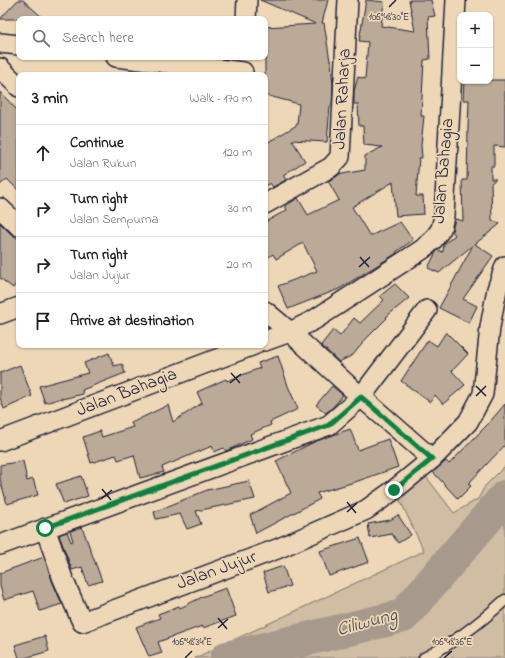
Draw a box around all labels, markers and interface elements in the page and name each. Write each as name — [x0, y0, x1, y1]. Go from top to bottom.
text: 106°48'30"E — [369, 10, 409, 25]
map controls — [457, 12, 493, 84]
button: + — [457, 12, 493, 48]
search box — [16, 16, 268, 60]
icon: search — [30, 27, 52, 49]
text: Search here — [62, 27, 134, 49]
street label: Jalan Raharja — [327, 48, 359, 150]
button: − — [457, 48, 493, 84]
text: 3 min — [32, 86, 68, 111]
text: Walk · 170 m — [189, 89, 252, 108]
street label: Jalan Bahagia — [426, 117, 463, 225]
text: Continue — [70, 132, 124, 154]
icon: ahead — [32, 142, 54, 164]
text: 120 m — [222, 143, 252, 162]
text: Jalan Rukun — [70, 154, 136, 173]
text: Turn right — [70, 188, 128, 210]
icon: right — [32, 198, 54, 220]
text: 30 m — [228, 199, 252, 218]
text: Jalan Sempurna — [70, 210, 158, 229]
text: Turn right — [70, 244, 128, 266]
icon: right — [32, 254, 54, 276]
text: 20 m — [227, 255, 252, 274]
text: Jalan Jujur — [70, 266, 130, 285]
icon: arrive — [32, 310, 54, 332]
text: Arrive at destination — [70, 310, 194, 332]
street label: Jalan Bahagia — [73, 362, 181, 425]
route end — [385, 481, 403, 499]
route start — [36, 519, 54, 537]
street label: Jalan Jujur — [174, 544, 261, 597]
water label: Ciliwung — [334, 602, 401, 645]
text: 106°48'34"E — [172, 635, 212, 650]
text: 106°48'36"E — [432, 635, 472, 650]

